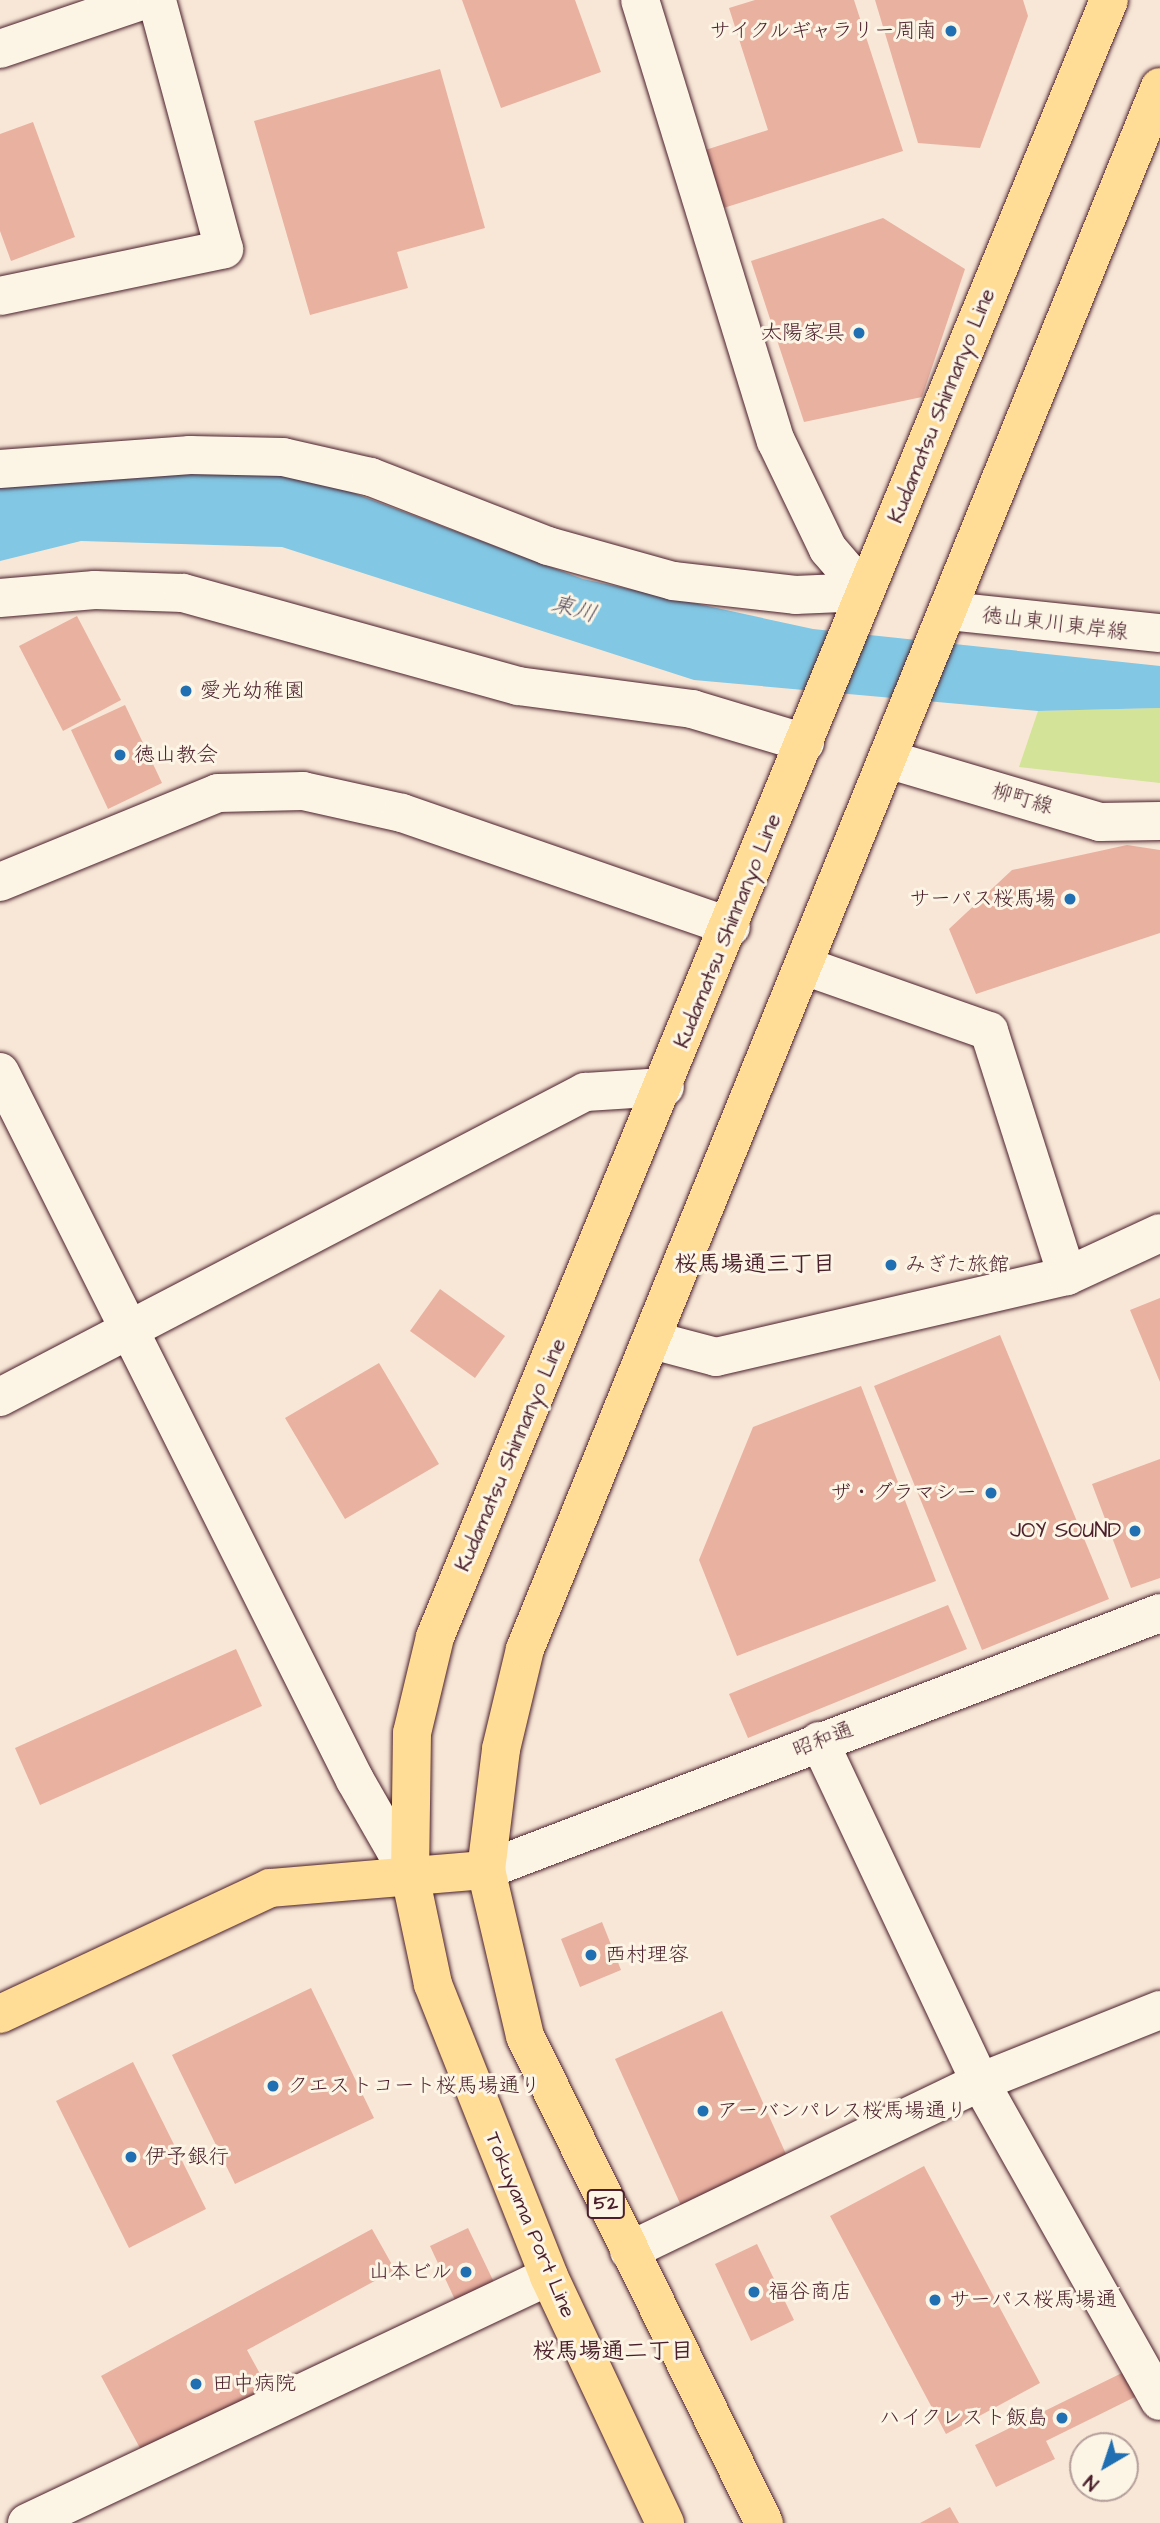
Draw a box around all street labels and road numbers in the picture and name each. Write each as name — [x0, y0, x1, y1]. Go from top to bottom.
street label: Kudamatsu Shinnanyo Line — [883, 285, 1001, 527]
street label: 徳山東川東岸線 — [981, 603, 1129, 645]
street label: 柳町線 — [988, 778, 1056, 820]
street label: Kudamatsu Shinnanyo Line — [669, 810, 787, 1052]
street label: Kudamatsu Shinnanyo Line — [450, 1335, 572, 1575]
street label: 昭和通 — [789, 1717, 857, 1763]
street label: Tokuyama Port Line — [479, 2128, 581, 2322]
road number: 52 — [587, 2188, 625, 2220]

